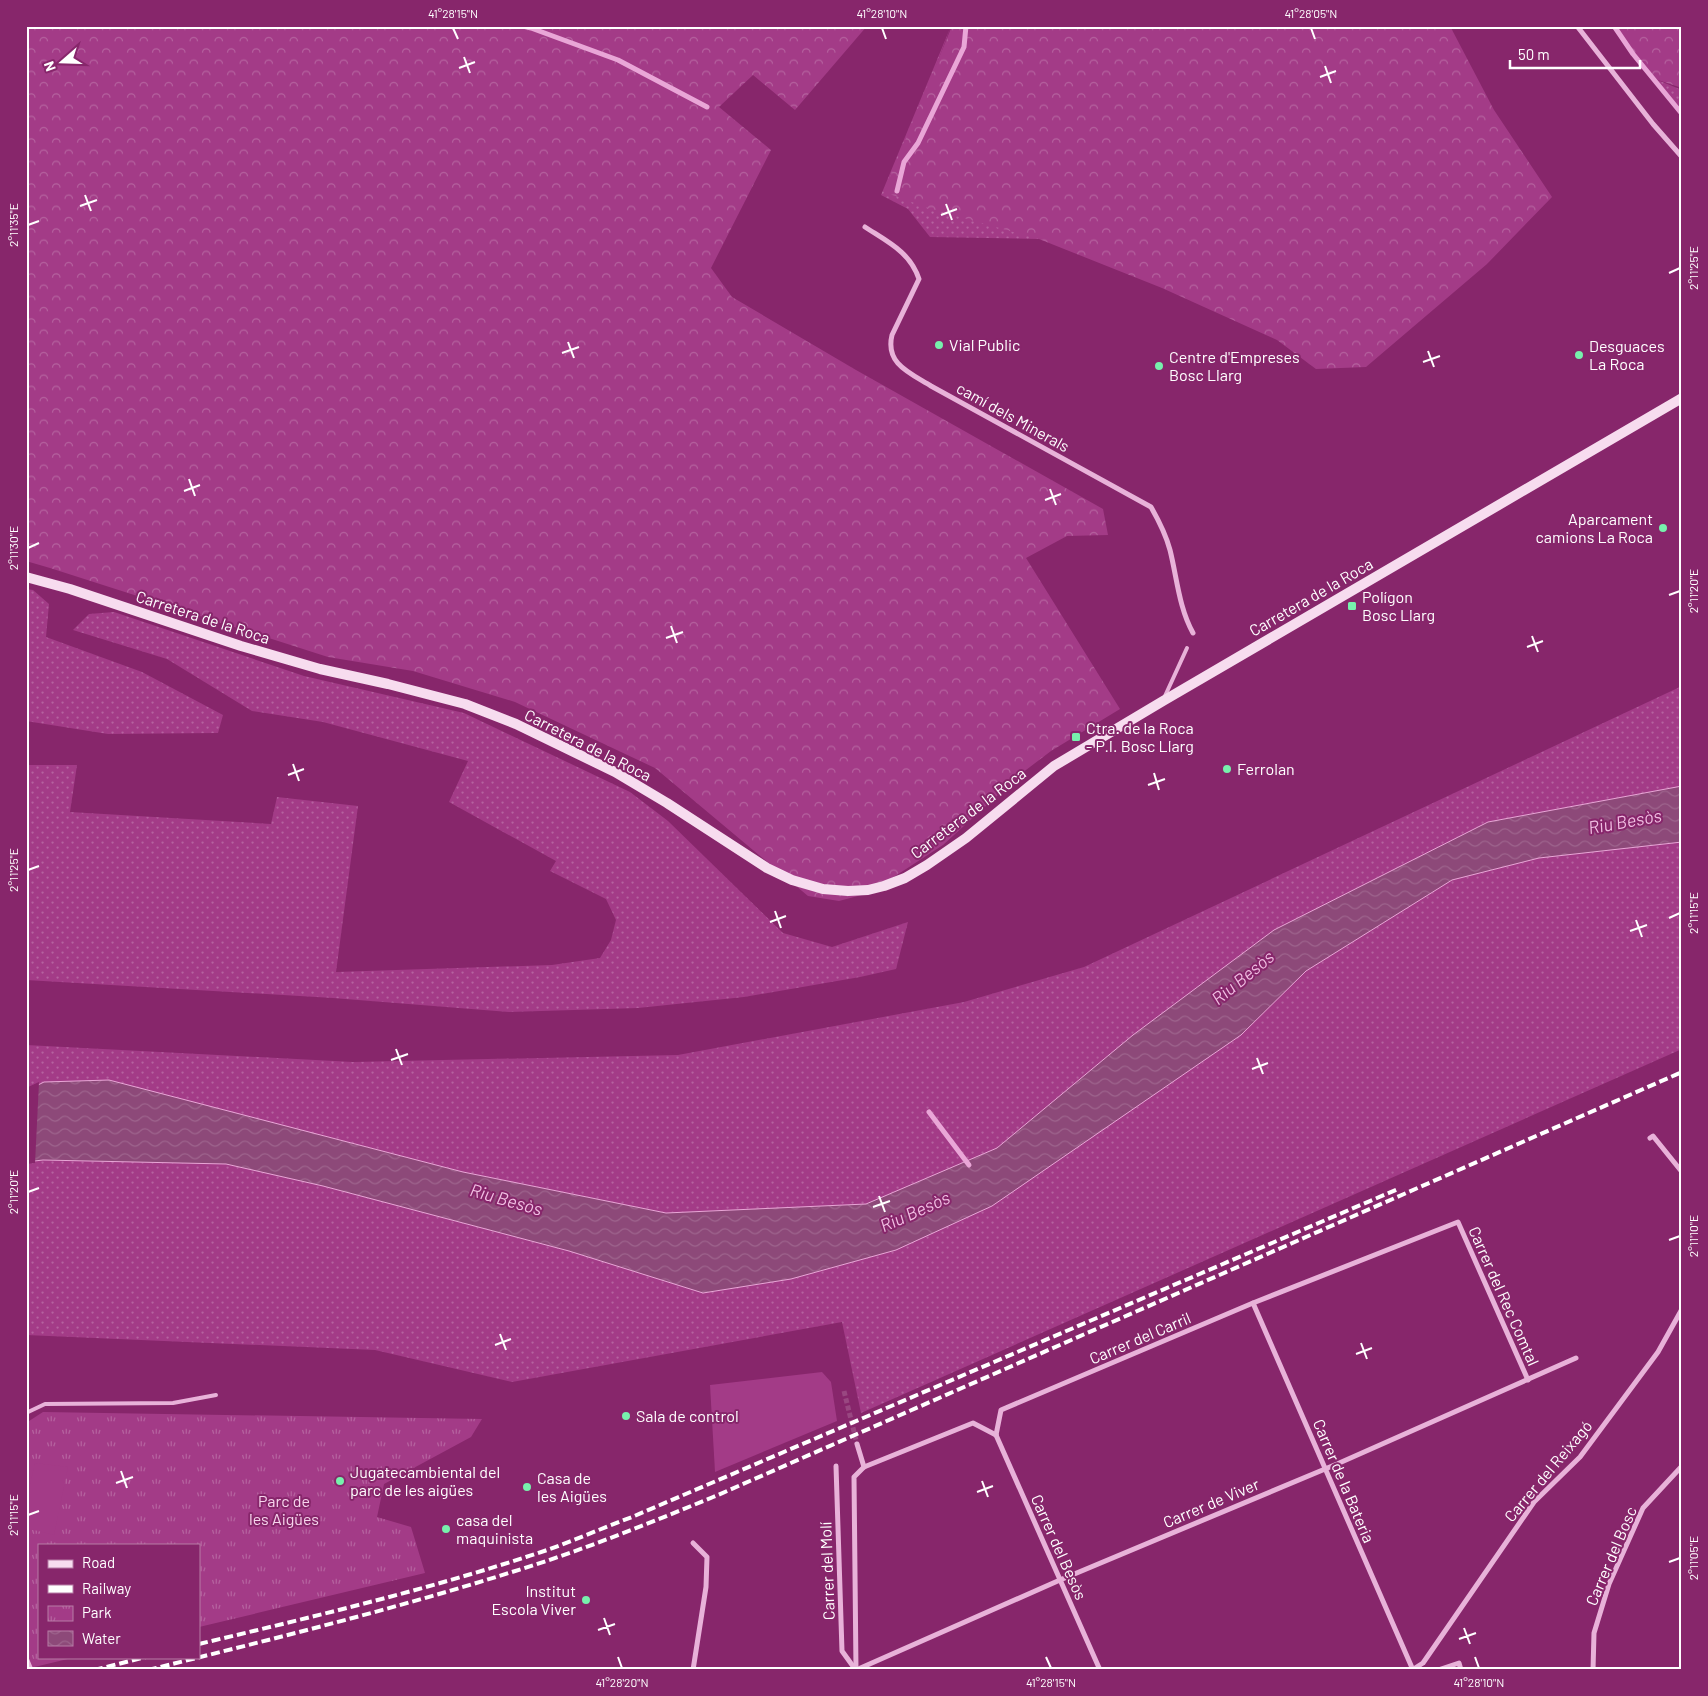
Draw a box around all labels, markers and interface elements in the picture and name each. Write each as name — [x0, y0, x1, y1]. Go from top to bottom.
text: 41°28'15"N — [428, 6, 478, 20]
text: 41°28'10"N — [857, 6, 907, 20]
text: 41°28'05"N — [1285, 6, 1337, 20]
north arrow — [38, 38, 88, 88]
scale bar — [1510, 38, 1640, 70]
text: 50 m — [1518, 45, 1550, 63]
text: N — [40, 59, 59, 74]
text: 2°11'35"E — [6, 203, 20, 247]
text: 2°11'25"E — [1686, 246, 1700, 290]
place label: Vial Public — [949, 335, 1020, 354]
place label: Desguaces La Roca — [1589, 336, 1665, 373]
marker: Vial Public — [933, 339, 945, 351]
place label: Centre d'Empreses Bosc Llarg — [1169, 347, 1300, 384]
marker: Desguaces La Roca — [1573, 349, 1585, 361]
marker: Centre d'Empreses Bosc Llarg — [1153, 360, 1165, 372]
street label: camí dels Minerals — [954, 378, 1073, 455]
place label: Aparcament camions La Roca — [1536, 509, 1653, 546]
marker: Aparcament camions La Roca — [1657, 522, 1669, 534]
text: 2°11'30"E — [6, 526, 20, 570]
street label: Carretera de la Roca — [1246, 553, 1376, 640]
text: 2°11'20"E — [1686, 569, 1700, 613]
street label: Carretera de la Roca — [134, 586, 272, 647]
place label: Polígon Bosc Llarg — [1362, 587, 1435, 624]
marker: Polígon Bosc Llarg — [1346, 600, 1358, 612]
street label: Carretera de la Roca — [522, 704, 655, 785]
place label: Ctra. de la Roca - P.I. Bosc Llarg — [1086, 718, 1194, 755]
marker: Ctra. de la Roca - P.I. Bosc Llarg — [1070, 731, 1082, 743]
place label: Ferrolan — [1237, 759, 1295, 778]
street label: Carretera de la Roca — [906, 763, 1029, 862]
marker: Ferrolan — [1221, 763, 1233, 775]
water label: Riu Besòs — [1586, 804, 1663, 838]
text: 2°11'25"E — [6, 848, 20, 892]
text: 2°11'15"E — [1686, 892, 1700, 934]
water label: Riu Besòs — [1207, 945, 1278, 1009]
text: 2°11'20"E — [6, 1170, 20, 1214]
water label: Riu Besòs — [468, 1178, 545, 1220]
water label: Riu Besòs — [876, 1186, 953, 1236]
text: 2°11'10"E — [1686, 1215, 1700, 1257]
street label: Carrer del Rec Comtal — [1465, 1223, 1544, 1368]
street label: Carrer del Carril — [1086, 1308, 1193, 1367]
place label: Sala de control — [636, 1406, 739, 1425]
marker: Sala de control — [620, 1410, 632, 1422]
street label: Carrer de la Bateria — [1310, 1416, 1379, 1546]
street label: Carrer del Reixagó — [1500, 1416, 1596, 1525]
place label: Jugatecambiental del parc de les aigües — [350, 1462, 500, 1499]
place label: Casa de les Aigües — [537, 1468, 607, 1505]
street label: Carrer de Viver — [1160, 1474, 1262, 1531]
marker: Jugatecambiental del parc de les aigües — [334, 1475, 346, 1487]
marker: Casa de les Aigües — [521, 1481, 533, 1493]
park label: Parc de les Aigües — [249, 1491, 319, 1528]
street label: Carrer del Besòs — [1028, 1491, 1091, 1602]
text: 2°11'15"E — [6, 1494, 20, 1536]
street label: Carrer del Bosc — [1581, 1503, 1640, 1608]
place label: casa del maquinista — [456, 1510, 533, 1547]
street label: Carrer del Molí — [815, 1521, 838, 1620]
marker: casa del maquinista — [440, 1523, 452, 1535]
text: 2°11'05"E — [1686, 1536, 1700, 1580]
legend — [38, 1544, 200, 1658]
text: Road — [82, 1553, 115, 1571]
text: Railway — [82, 1579, 131, 1597]
place label: Institut Escola Viver — [491, 1581, 576, 1618]
marker: Institut Escola Viver — [580, 1594, 592, 1606]
text: Park — [82, 1603, 112, 1621]
text: Water — [82, 1629, 121, 1647]
text: 41°28'20"N — [595, 1675, 649, 1689]
text: 41°28'15"N — [1026, 1675, 1076, 1689]
text: 41°28'10"N — [1454, 1675, 1504, 1689]

